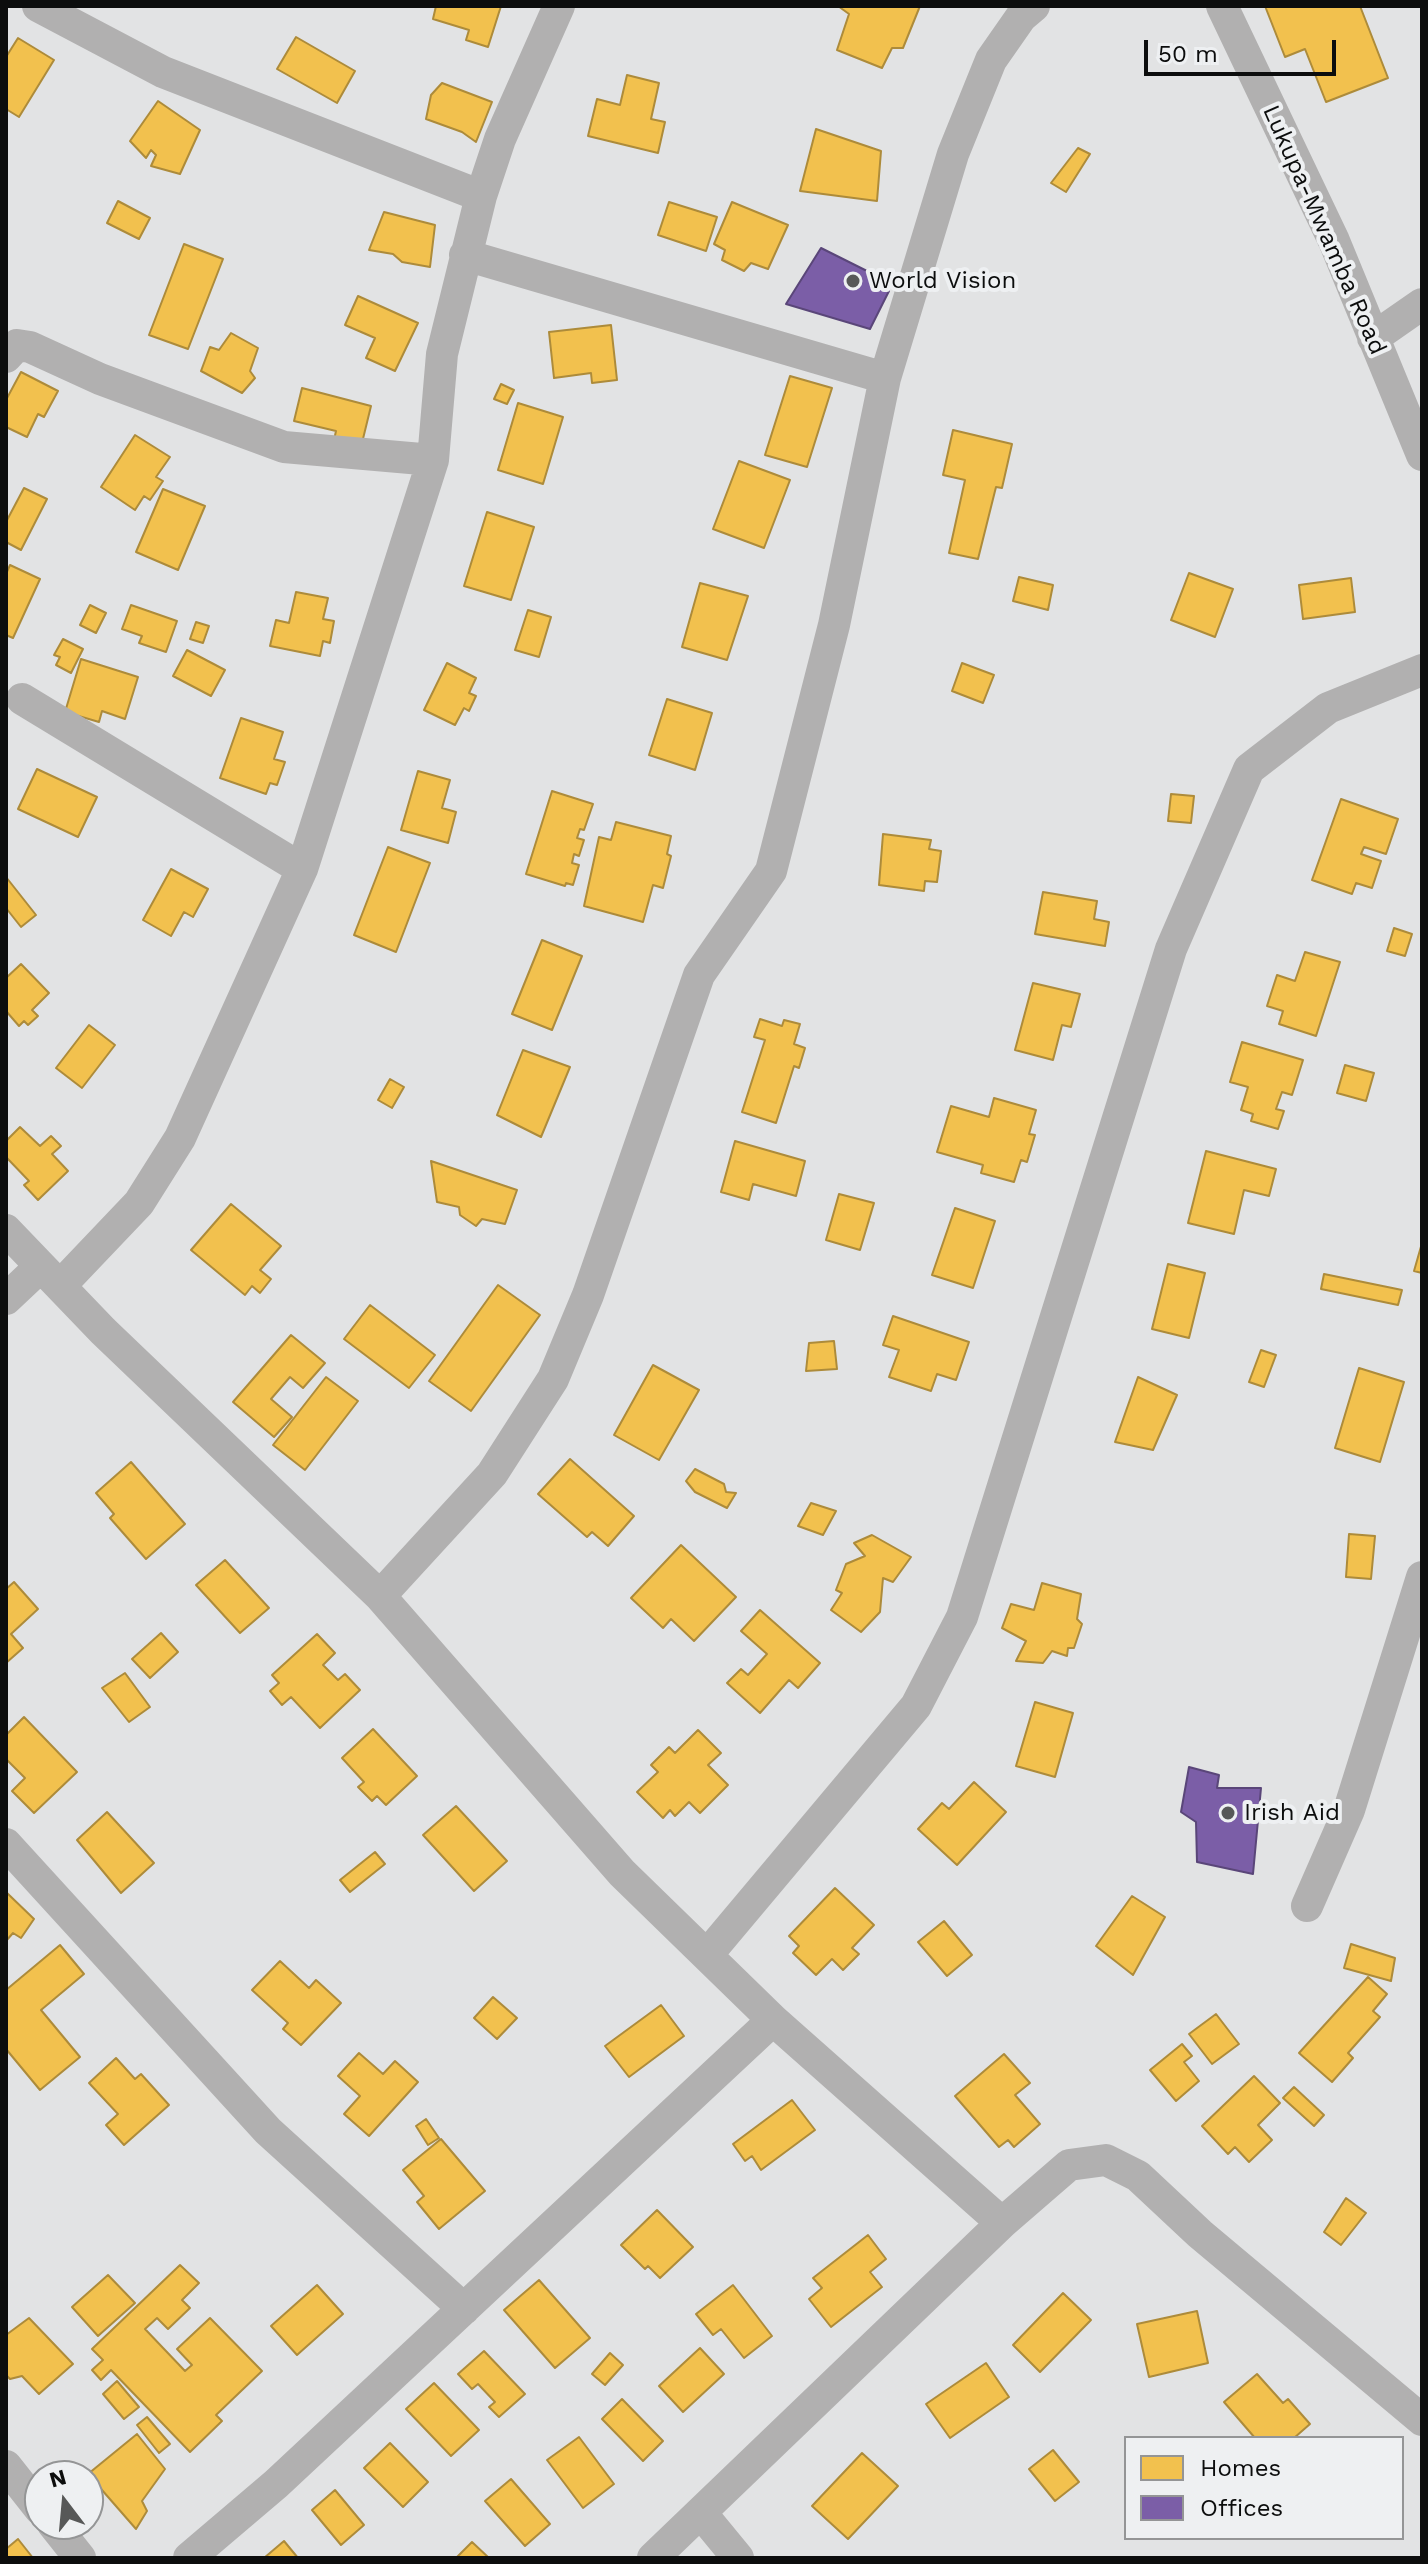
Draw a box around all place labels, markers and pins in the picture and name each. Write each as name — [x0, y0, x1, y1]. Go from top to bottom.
place label: World Vision — [869, 267, 1016, 295]
marker: World Vision — [844, 272, 862, 290]
place label: Irish Aid — [1244, 1799, 1340, 1827]
marker: Irish Aid — [1219, 1804, 1237, 1822]

